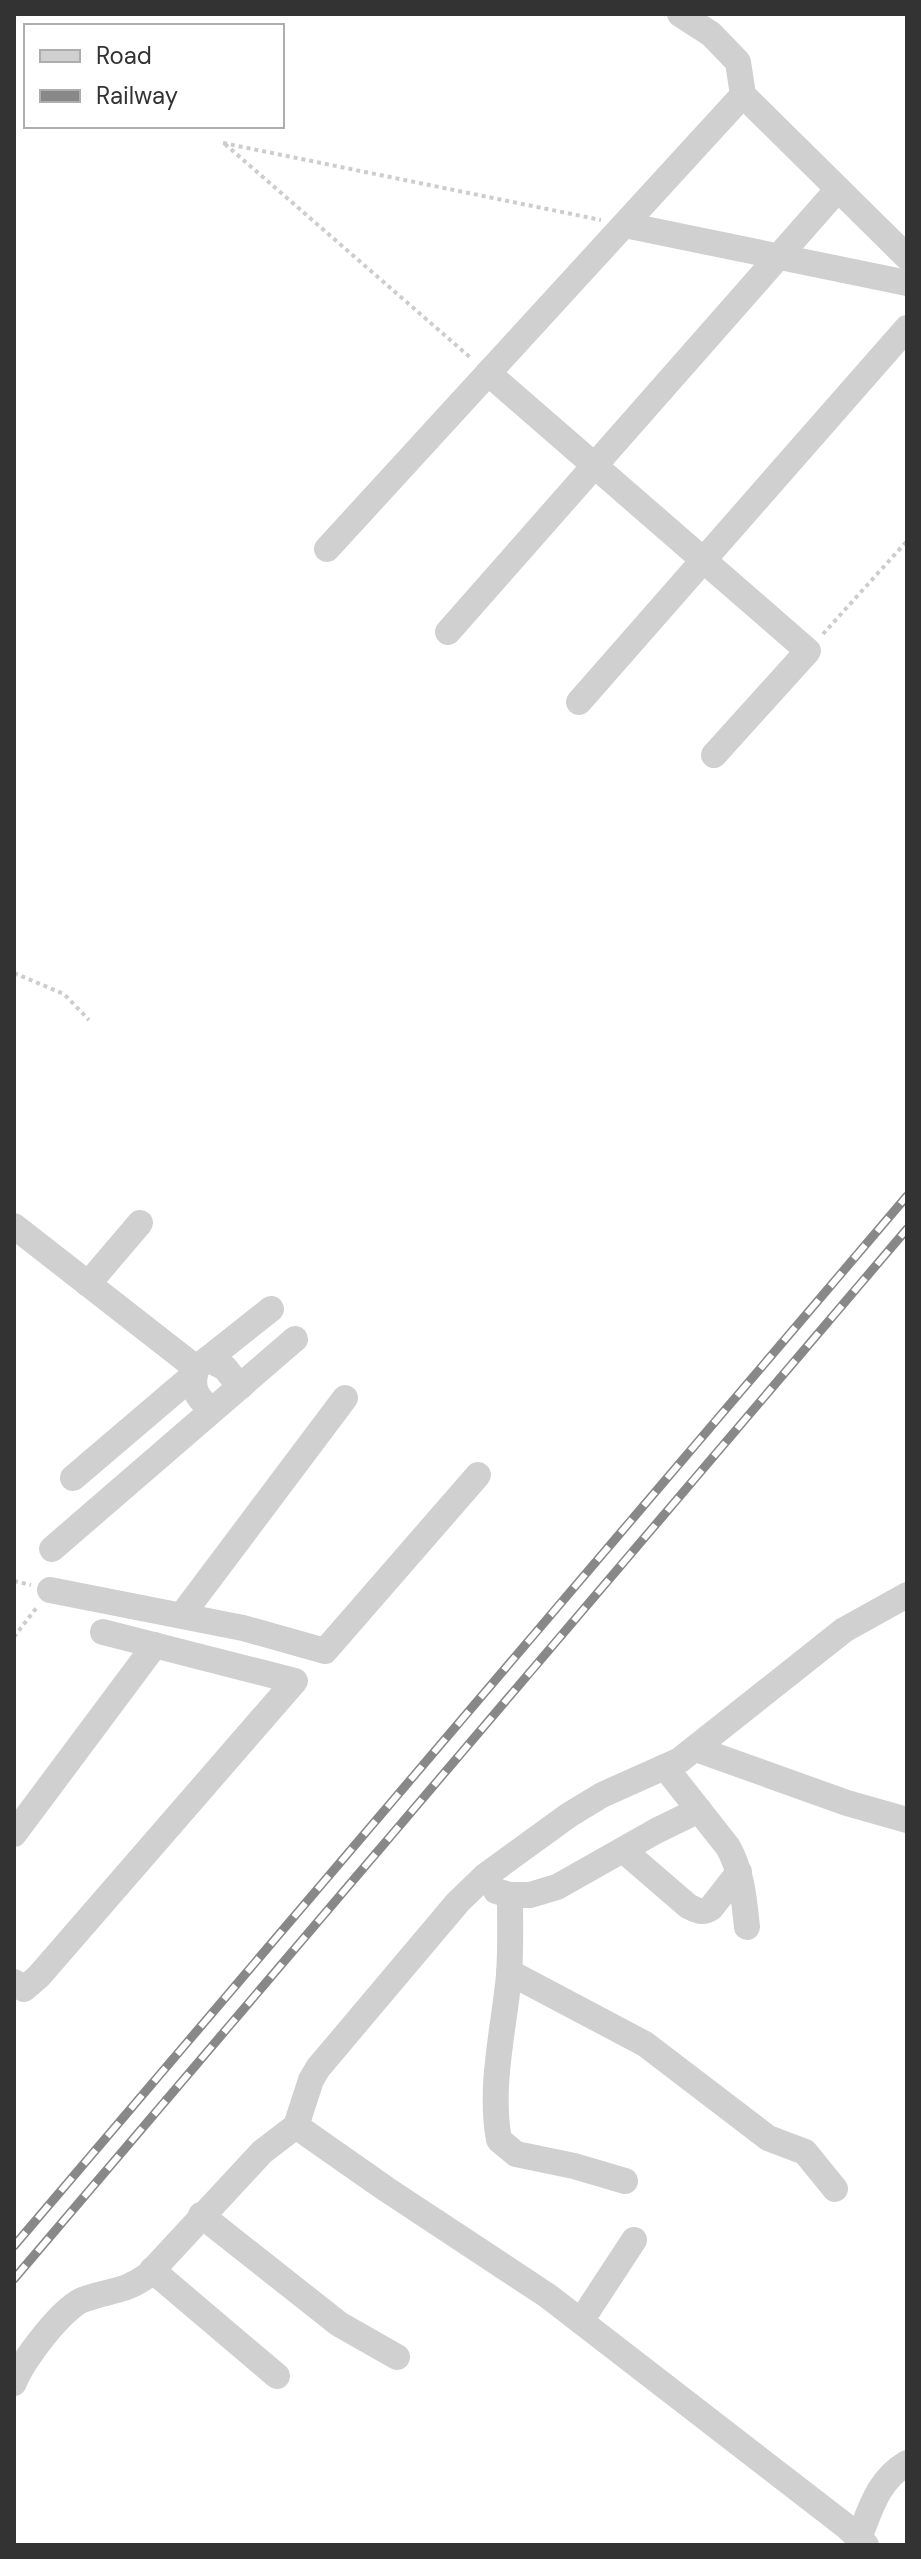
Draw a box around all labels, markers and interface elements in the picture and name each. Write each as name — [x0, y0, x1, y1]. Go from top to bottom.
legend — [24, 24, 284, 128]
text: Road — [96, 40, 152, 71]
text: Railway — [96, 80, 178, 111]

